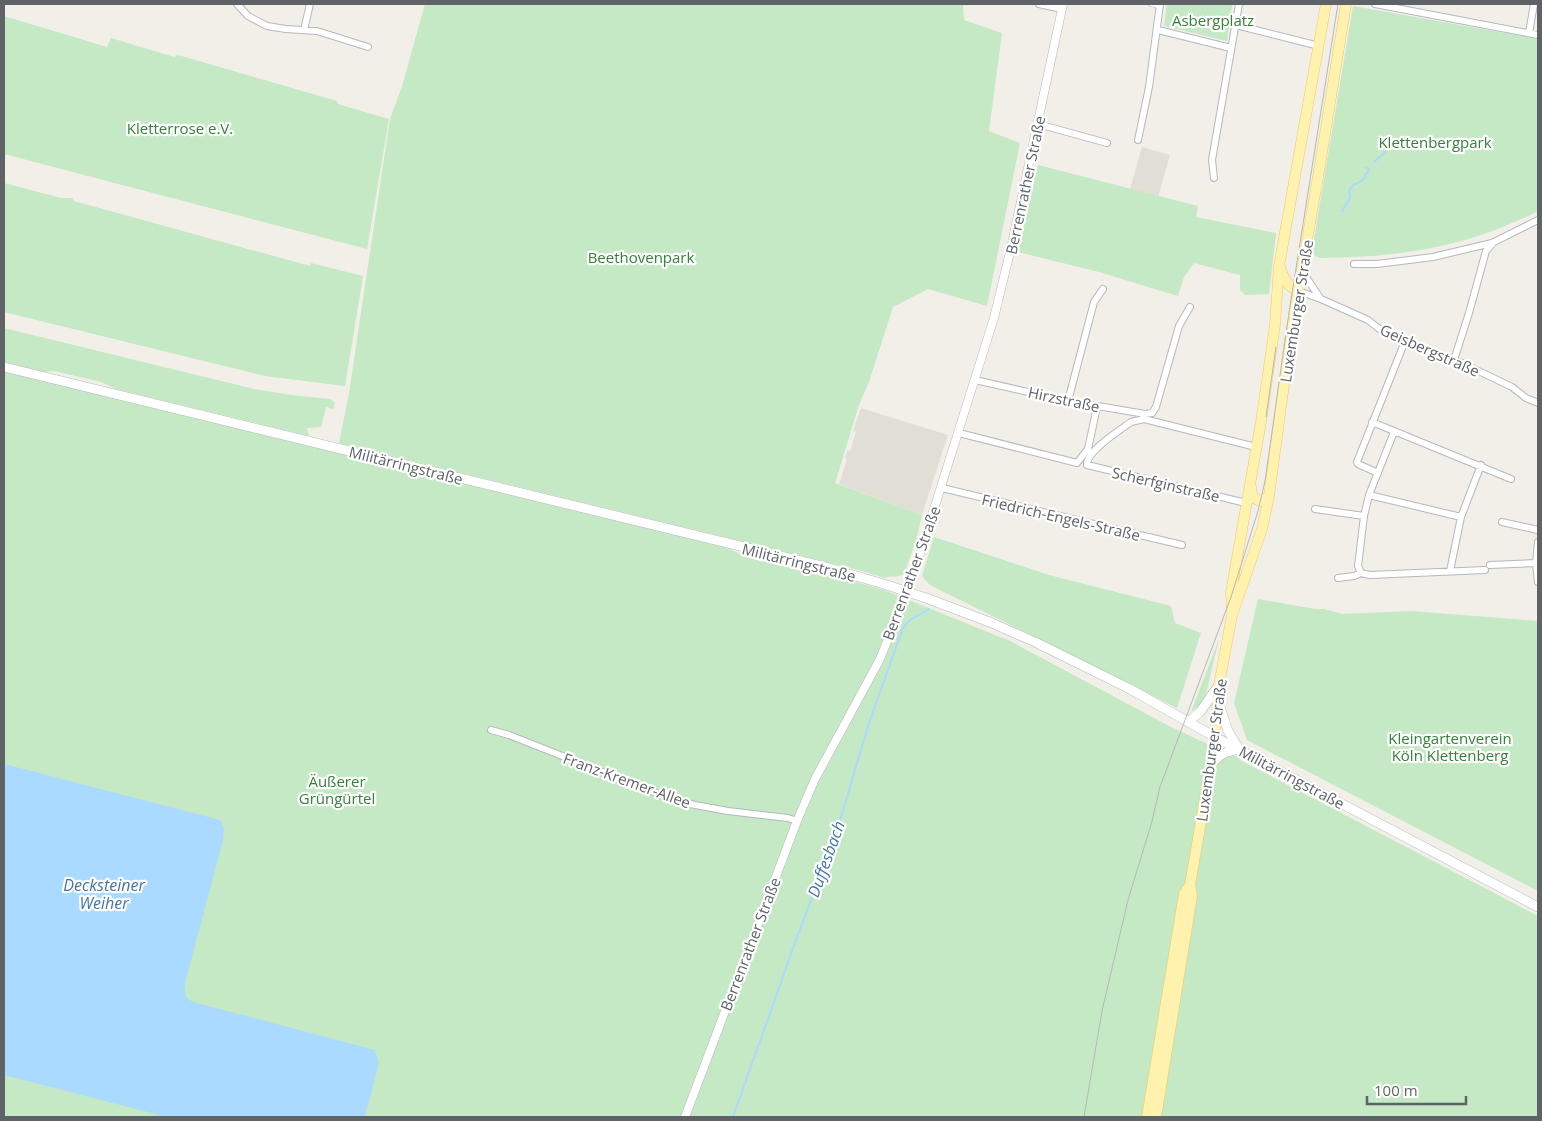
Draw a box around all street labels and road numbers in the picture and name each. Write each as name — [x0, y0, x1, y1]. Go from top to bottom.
street label: Berrenrather Straße — [1001, 114, 1049, 256]
street label: Luxemburger Straße — [1275, 238, 1317, 384]
street label: Geisbergstraße — [1377, 319, 1483, 381]
street label: Hirzstraße — [1026, 382, 1102, 416]
street label: Militärringstraße — [347, 441, 465, 489]
street label: Scherfginstraße — [1110, 462, 1222, 506]
street label: Friedrich-Engels-Straße — [980, 489, 1142, 545]
street label: Berrenrather Straße — [877, 503, 945, 643]
street label: Militärringstraße — [740, 538, 858, 586]
street label: Luxemburger Straße — [1191, 677, 1231, 823]
street label: Militärringstraße — [1236, 741, 1348, 813]
street label: Franz-Kremer-Allee — [561, 748, 693, 812]
street label: Berrenrather Straße — [715, 874, 785, 1014]

